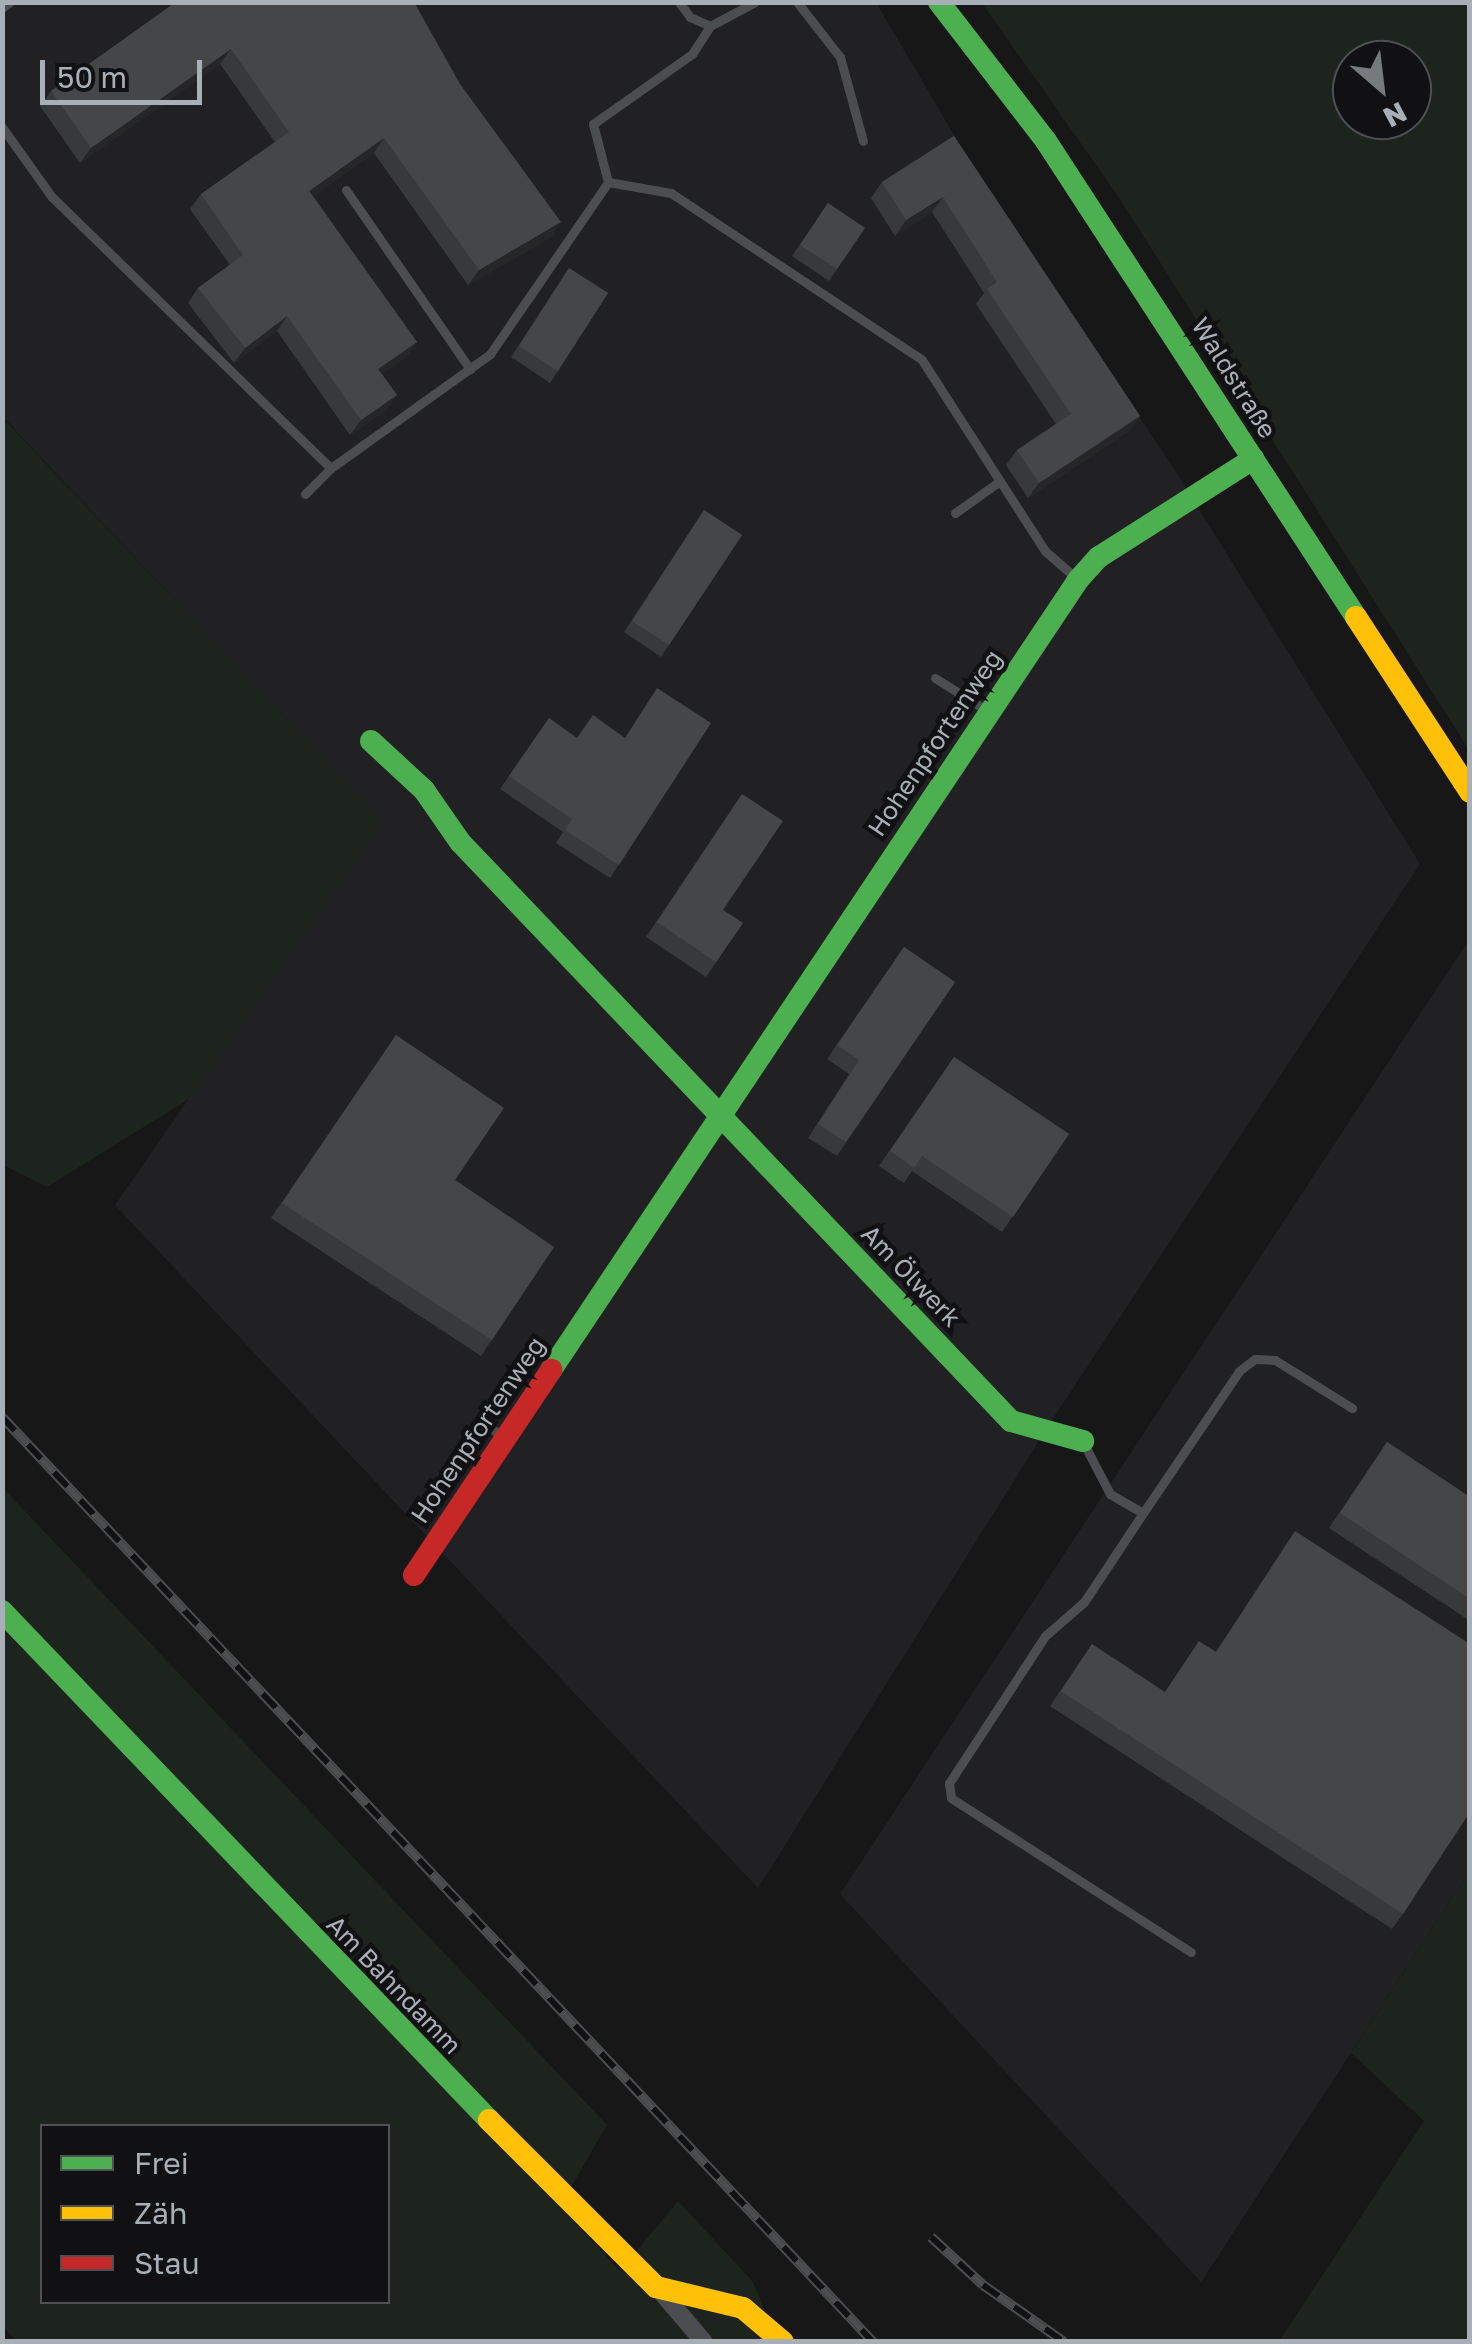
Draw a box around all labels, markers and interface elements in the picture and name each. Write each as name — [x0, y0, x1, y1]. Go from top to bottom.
scale bar — [45, 40, 208, 102]
north arrow — [1332, 40, 1432, 140]
text: 50 m — [57, 59, 127, 95]
text: N — [1378, 96, 1413, 135]
street label: Waldstraße — [1185, 312, 1283, 444]
street label: Hohenpfortenweg — [862, 644, 1008, 842]
street label: Am Ölwerk — [855, 1219, 967, 1333]
street label: Hohenpfortenweg — [405, 1331, 551, 1529]
street label: Am Bahndamm — [321, 1910, 467, 2060]
legend — [40, 2124, 390, 2304]
text: Frei — [134, 2145, 189, 2181]
text: Zäh — [134, 2195, 187, 2231]
text: Stau — [134, 2245, 200, 2281]

